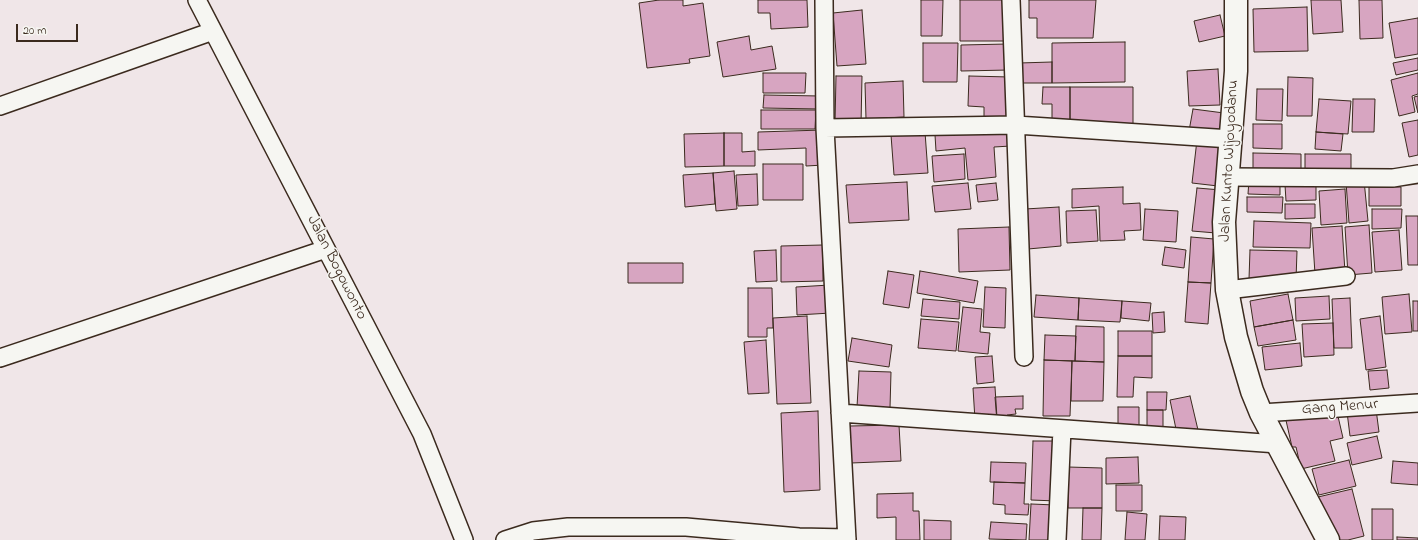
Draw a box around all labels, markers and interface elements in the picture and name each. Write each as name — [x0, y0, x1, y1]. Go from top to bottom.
scale bar — [18, 16, 80, 42]
text: 20 m — [23, 22, 46, 40]
street label: Jalan Kunto Wijoyodanu — [1216, 80, 1244, 242]
street label: Jalan Bogowonto — [301, 213, 371, 323]
street label: Gang Menur — [1301, 396, 1379, 420]

